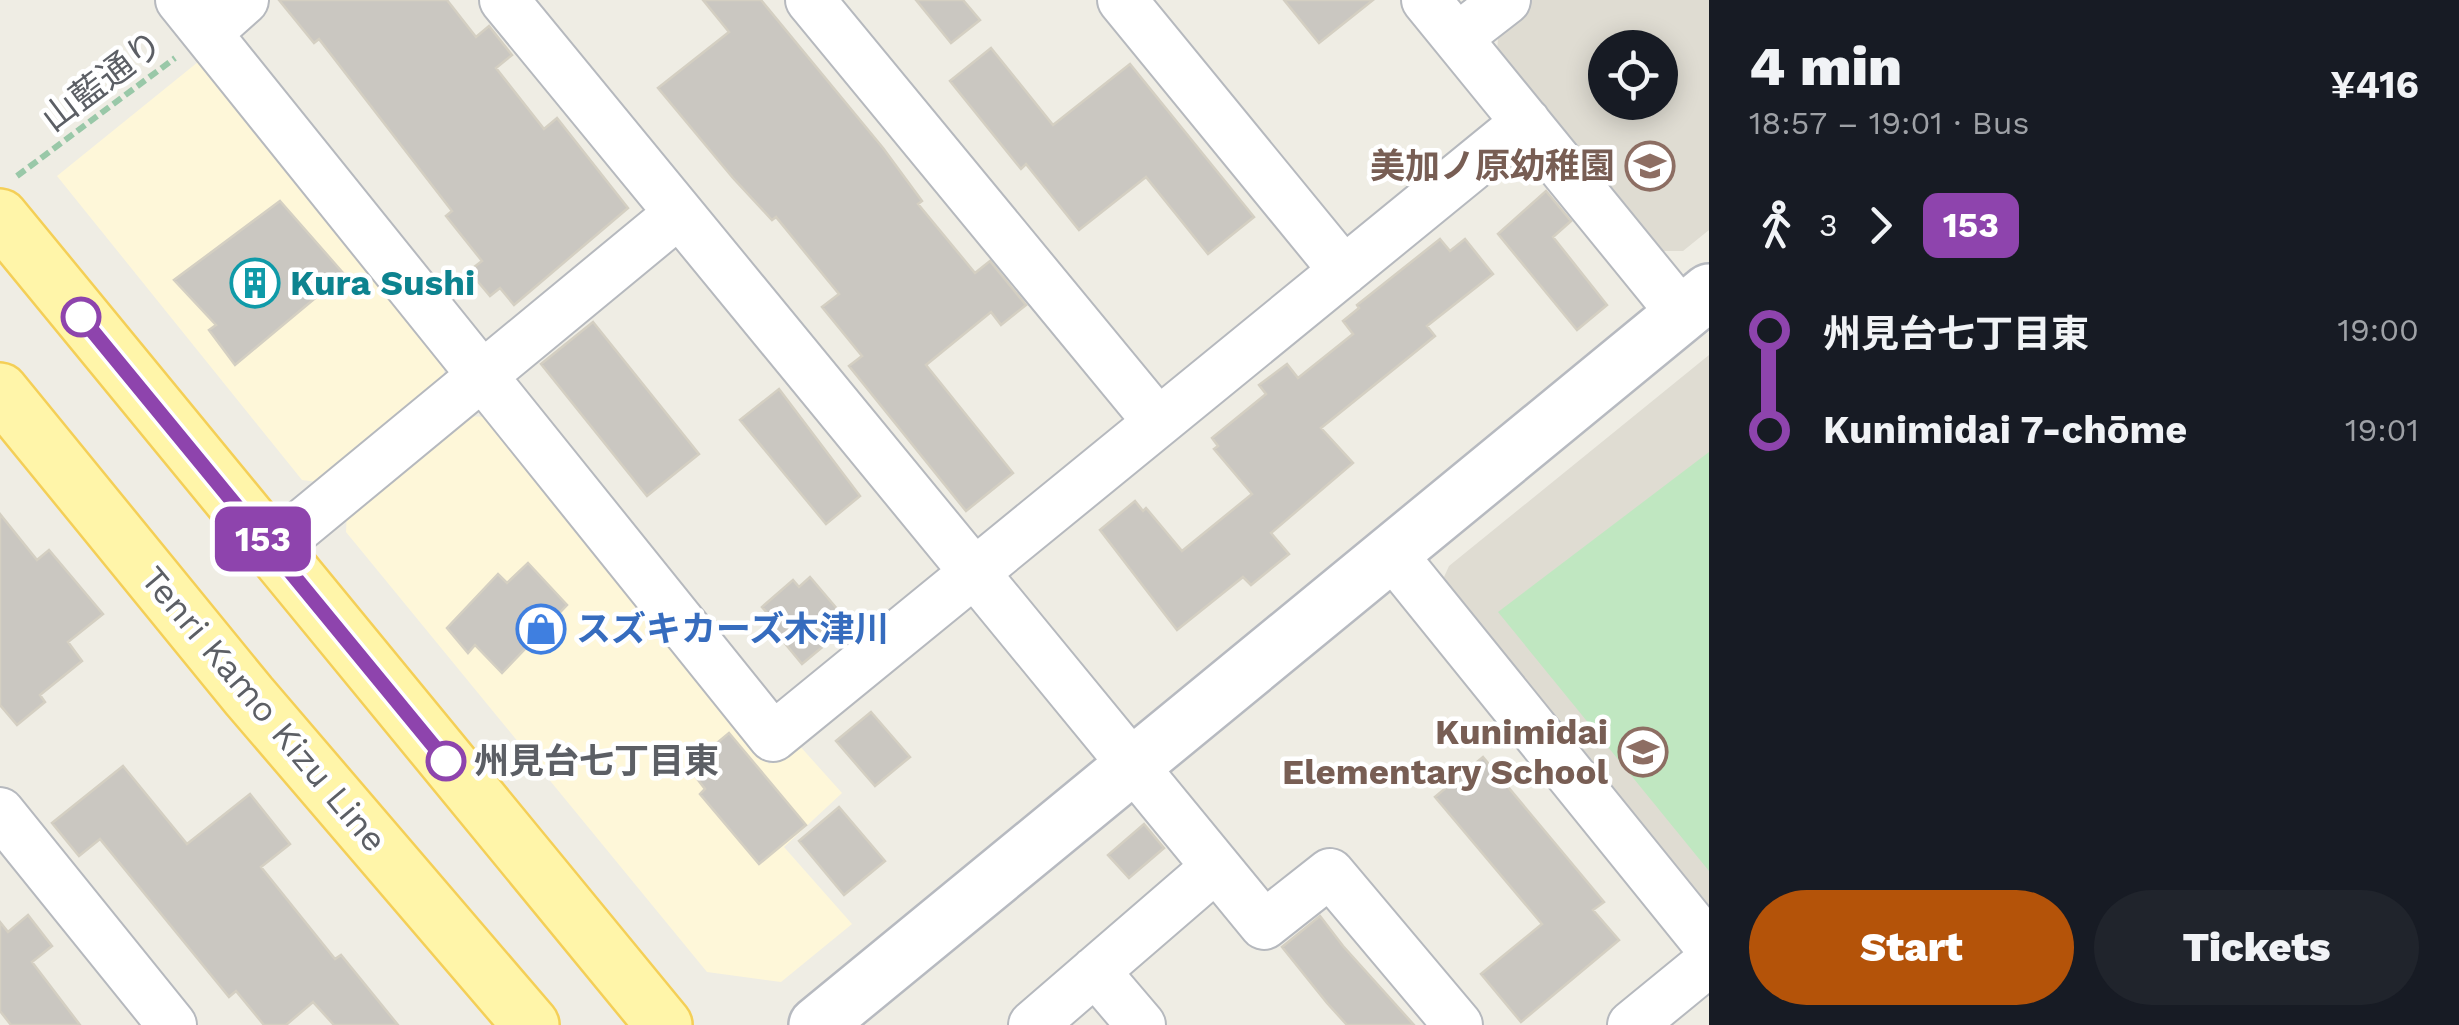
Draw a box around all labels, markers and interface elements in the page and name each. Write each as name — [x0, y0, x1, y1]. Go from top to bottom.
street label: 山藍通り — [33, 22, 171, 140]
map controls — [1588, 30, 1678, 120]
button: locate — [1588, 30, 1678, 120]
text: 4 min — [1749, 34, 1902, 98]
text: ¥416 — [2330, 63, 2419, 107]
text: 18:57 – 19:01 · Bus — [1749, 104, 2029, 142]
school or university icon: 美加ノ原幼稚園 — [1624, 140, 1676, 192]
place label: 美加ノ原幼稚園 — [1370, 145, 1615, 187]
icon: walk — [1749, 198, 1804, 253]
icon: forward — [1853, 198, 1908, 253]
text: 153 — [1943, 204, 1999, 246]
text: 3 — [1819, 206, 1838, 244]
building icon: Kura Sushi — [229, 257, 281, 309]
place label: Kura Sushi — [290, 262, 475, 304]
unlabelled marker — [62, 298, 100, 336]
text: 19:00 — [2337, 311, 2419, 349]
text: 州見台七丁目東 — [1823, 312, 2089, 356]
text: Kunimidai 7-chōme — [1823, 408, 2187, 452]
text: 19:01 — [2345, 411, 2419, 449]
line badge: 153 — [206, 506, 320, 572]
text: 153 — [235, 518, 291, 560]
street label: Tenri Kamo Kizu Line — [132, 558, 396, 860]
shop icon: スズキカーズ木津川 — [515, 603, 567, 655]
place label: スズキカーズ木津川 — [576, 608, 889, 650]
place label: Kunimidai Elementary School — [1282, 711, 1609, 793]
school or university icon: Kunimidai Elementary School — [1617, 726, 1669, 778]
place label: 州見台七丁目東 — [474, 740, 719, 782]
marker: 州見台七丁目東 — [427, 742, 465, 780]
button: Start — [1749, 890, 2074, 1005]
button: Tickets — [2094, 890, 2419, 1005]

